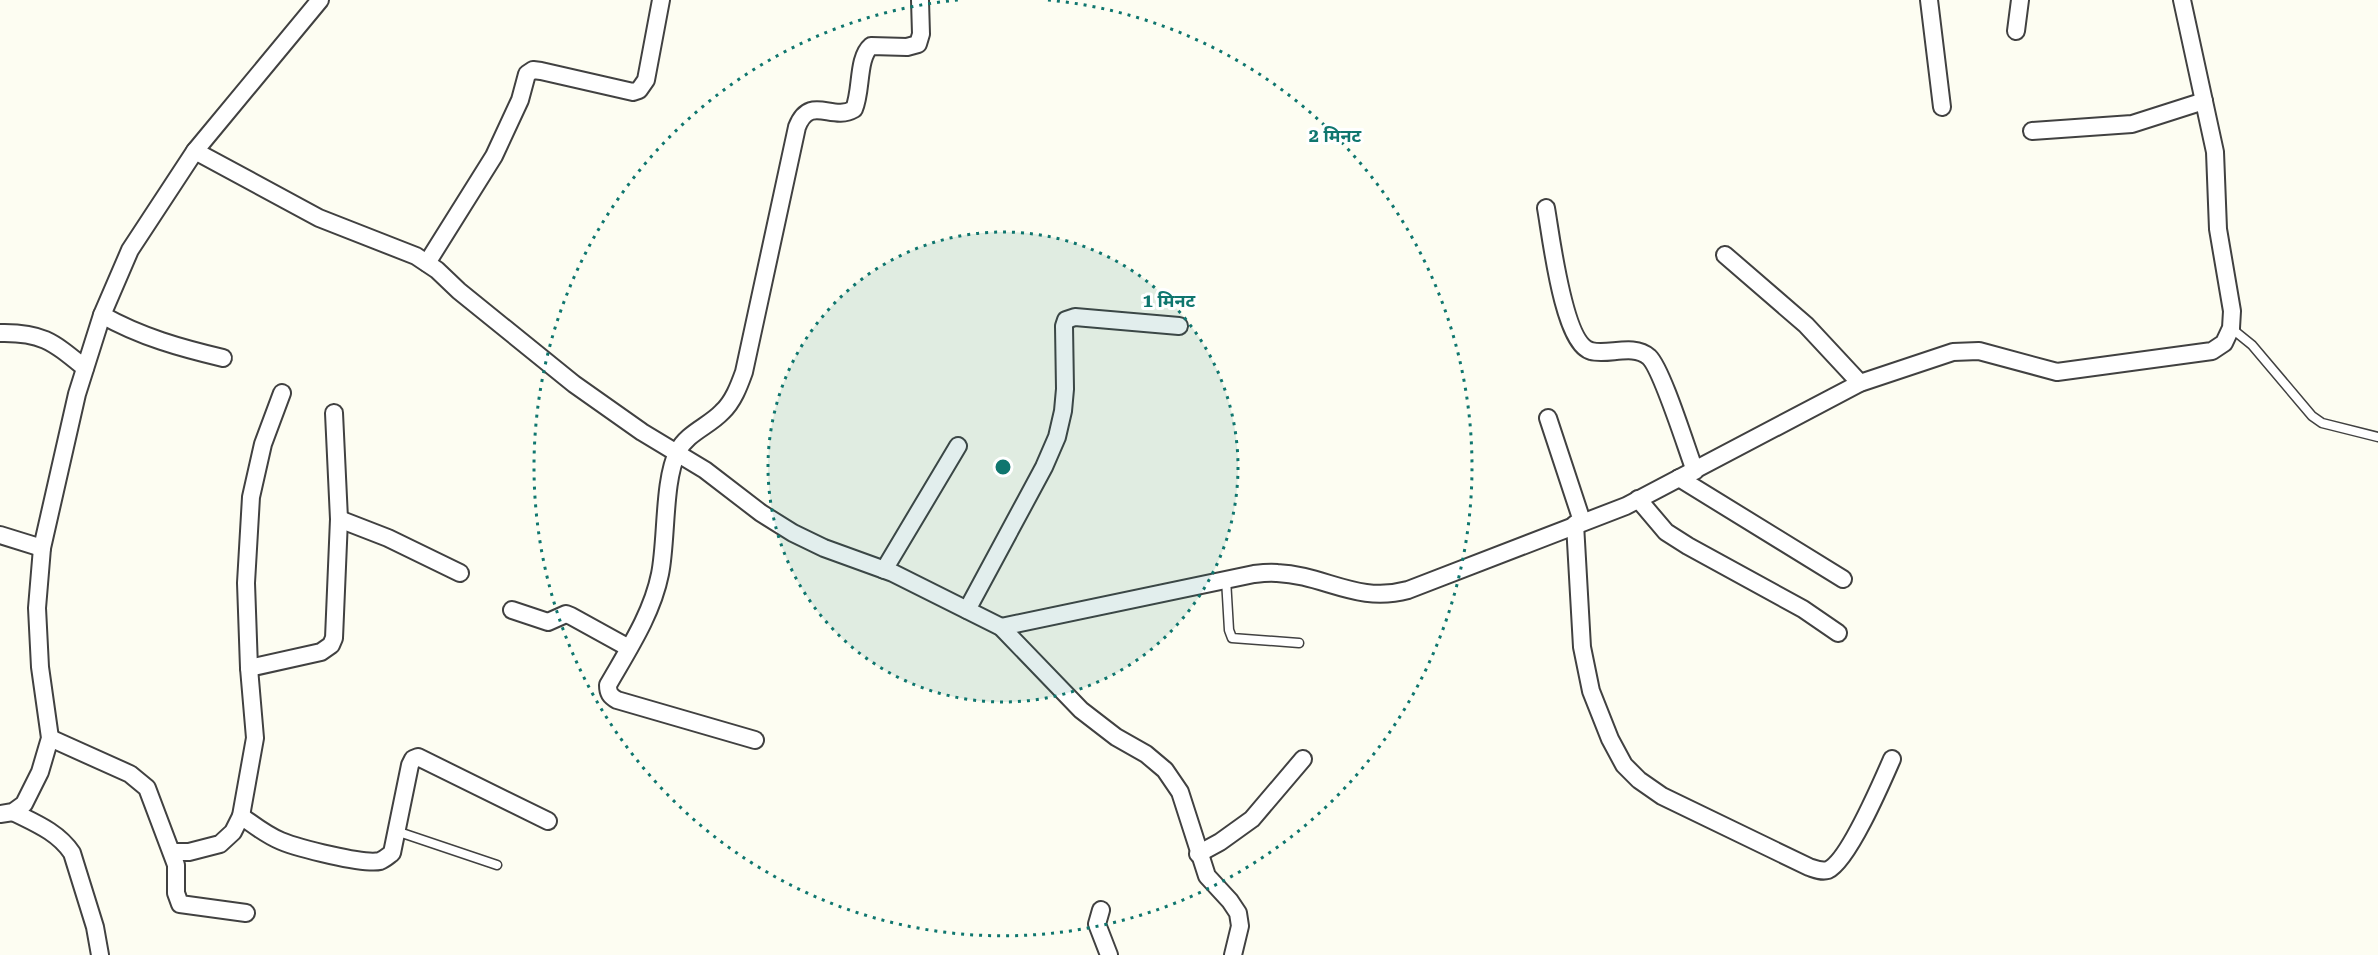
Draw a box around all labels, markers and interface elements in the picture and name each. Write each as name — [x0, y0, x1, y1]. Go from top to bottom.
text: 2 मिनट — [1309, 125, 1362, 146]
text: 1 मिनट — [1143, 290, 1196, 311]
centre of rings — [993, 457, 1013, 477]

